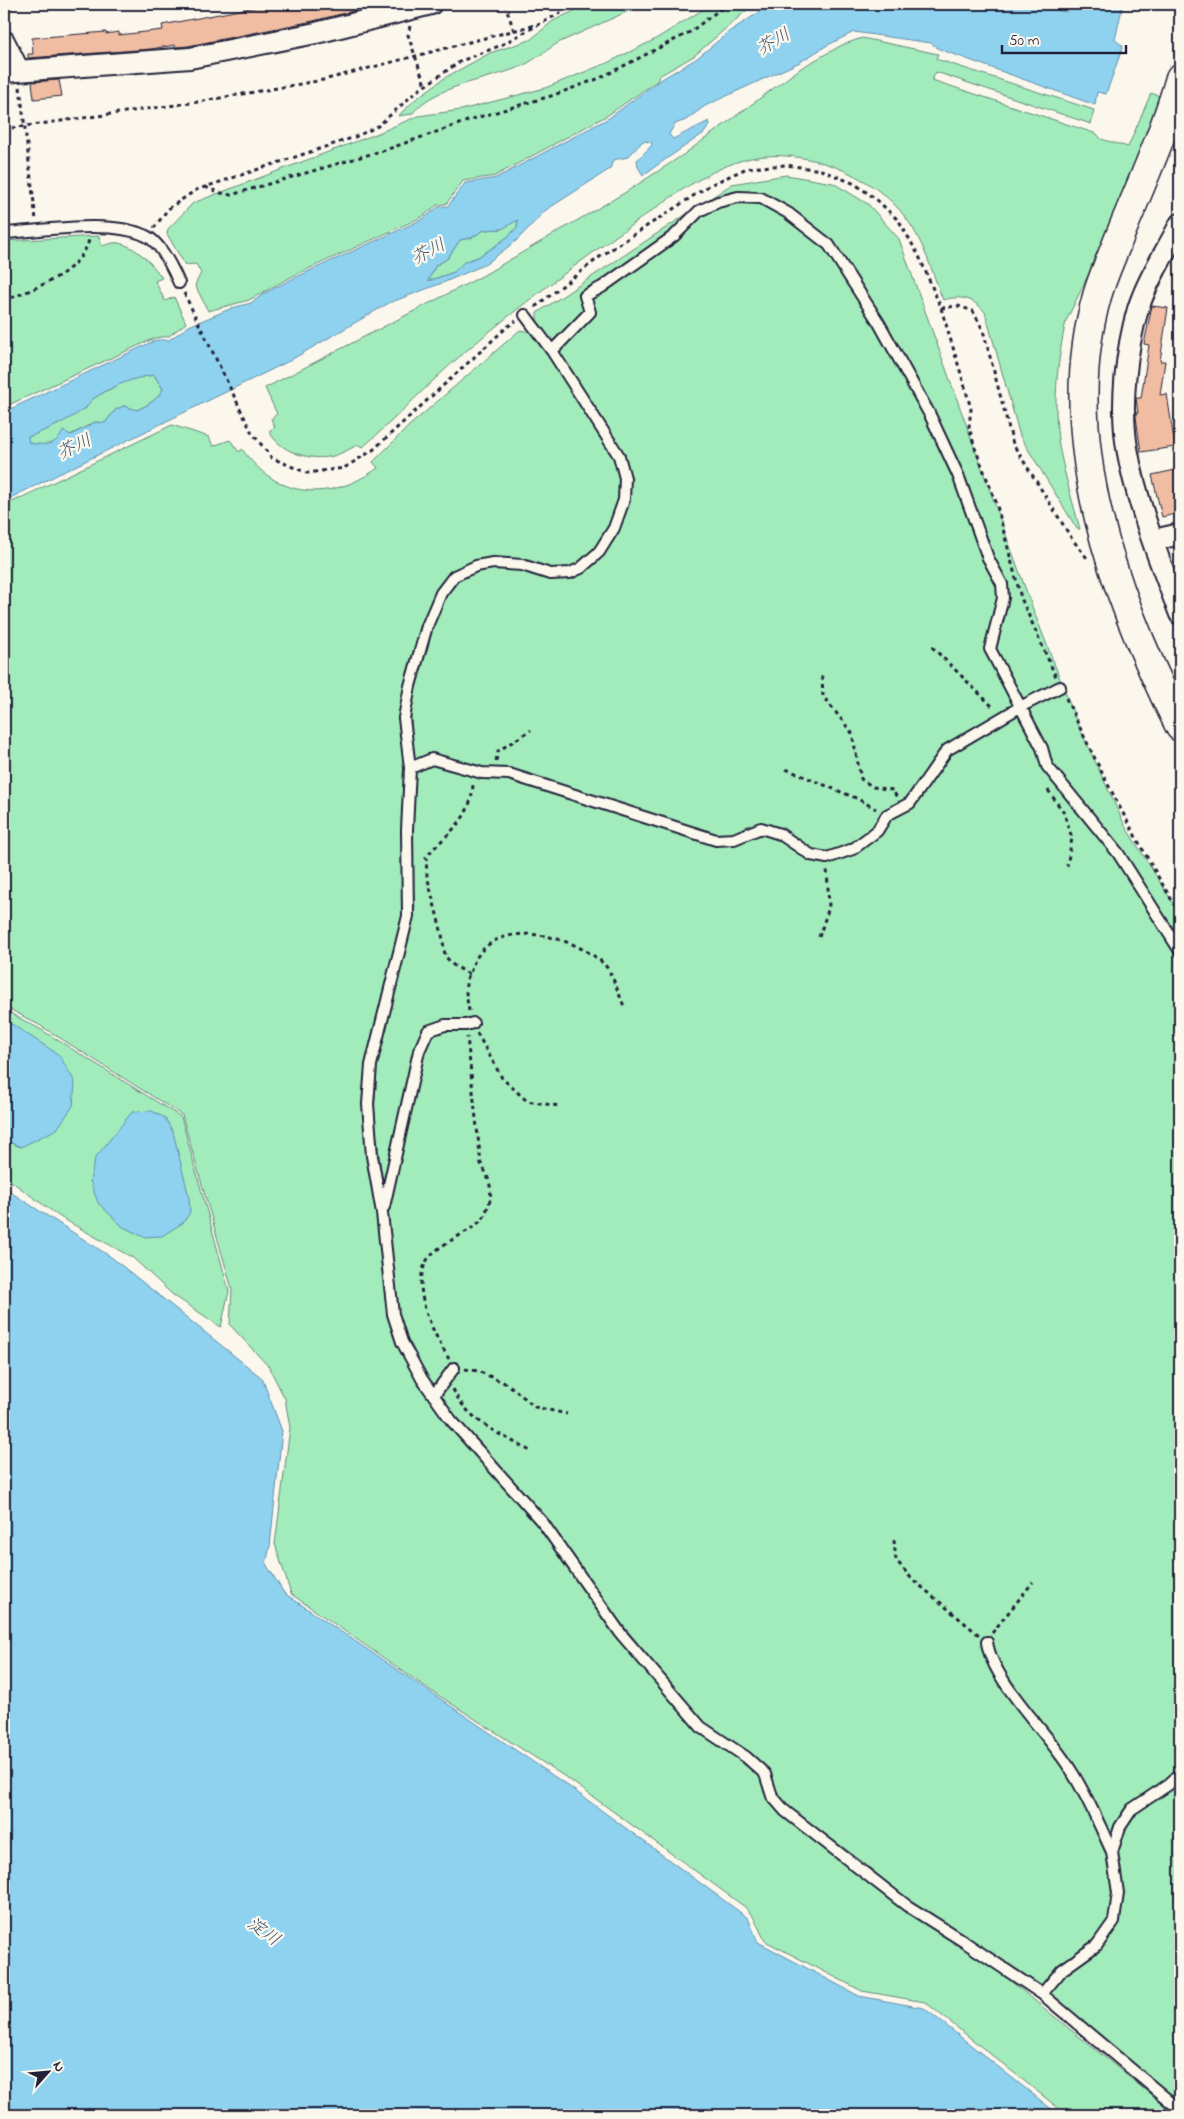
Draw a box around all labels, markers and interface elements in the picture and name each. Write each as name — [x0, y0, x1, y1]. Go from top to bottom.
water label: 芥川 — [752, 22, 796, 63]
scale bar — [1002, 22, 1125, 54]
text: 50 m — [1009, 30, 1040, 52]
water label: 芥川 — [407, 233, 451, 273]
water label: 芥川 — [53, 428, 97, 467]
water label: 淀川 — [241, 1912, 285, 1954]
north arrow — [22, 2046, 72, 2096]
text: N — [47, 2058, 70, 2076]

